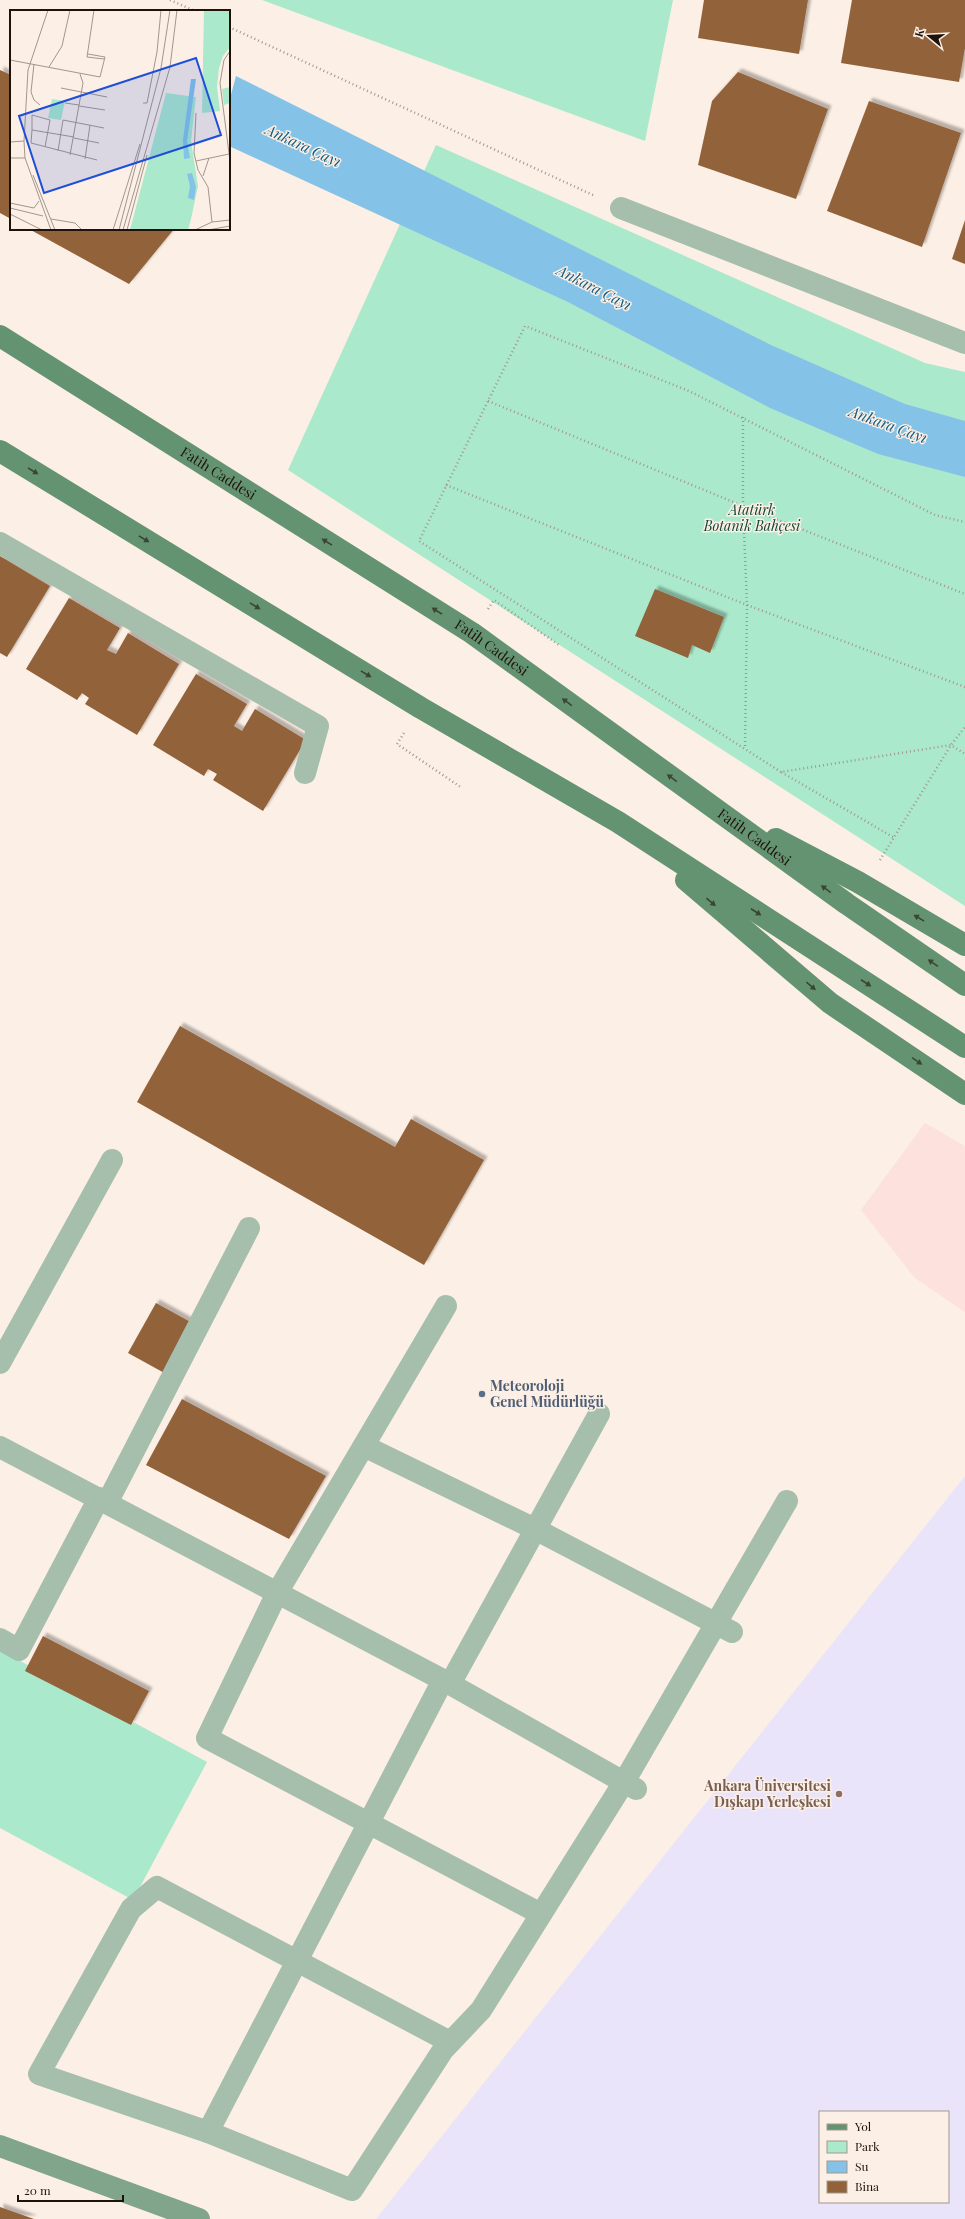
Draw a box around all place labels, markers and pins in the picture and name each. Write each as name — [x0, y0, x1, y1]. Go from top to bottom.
place label: Meteoroloji Genel Müdürlüğü — [490, 1376, 604, 1411]
marker: Meteoroloji Genel Müdürlüğü — [477, 1389, 487, 1399]
place label: Ankara Üniversitesi Dışkapı Yerleşkesi — [703, 1776, 832, 1811]
marker: Ankara Üniversitesi Dışkapı Yerleşkesi — [834, 1789, 844, 1799]

